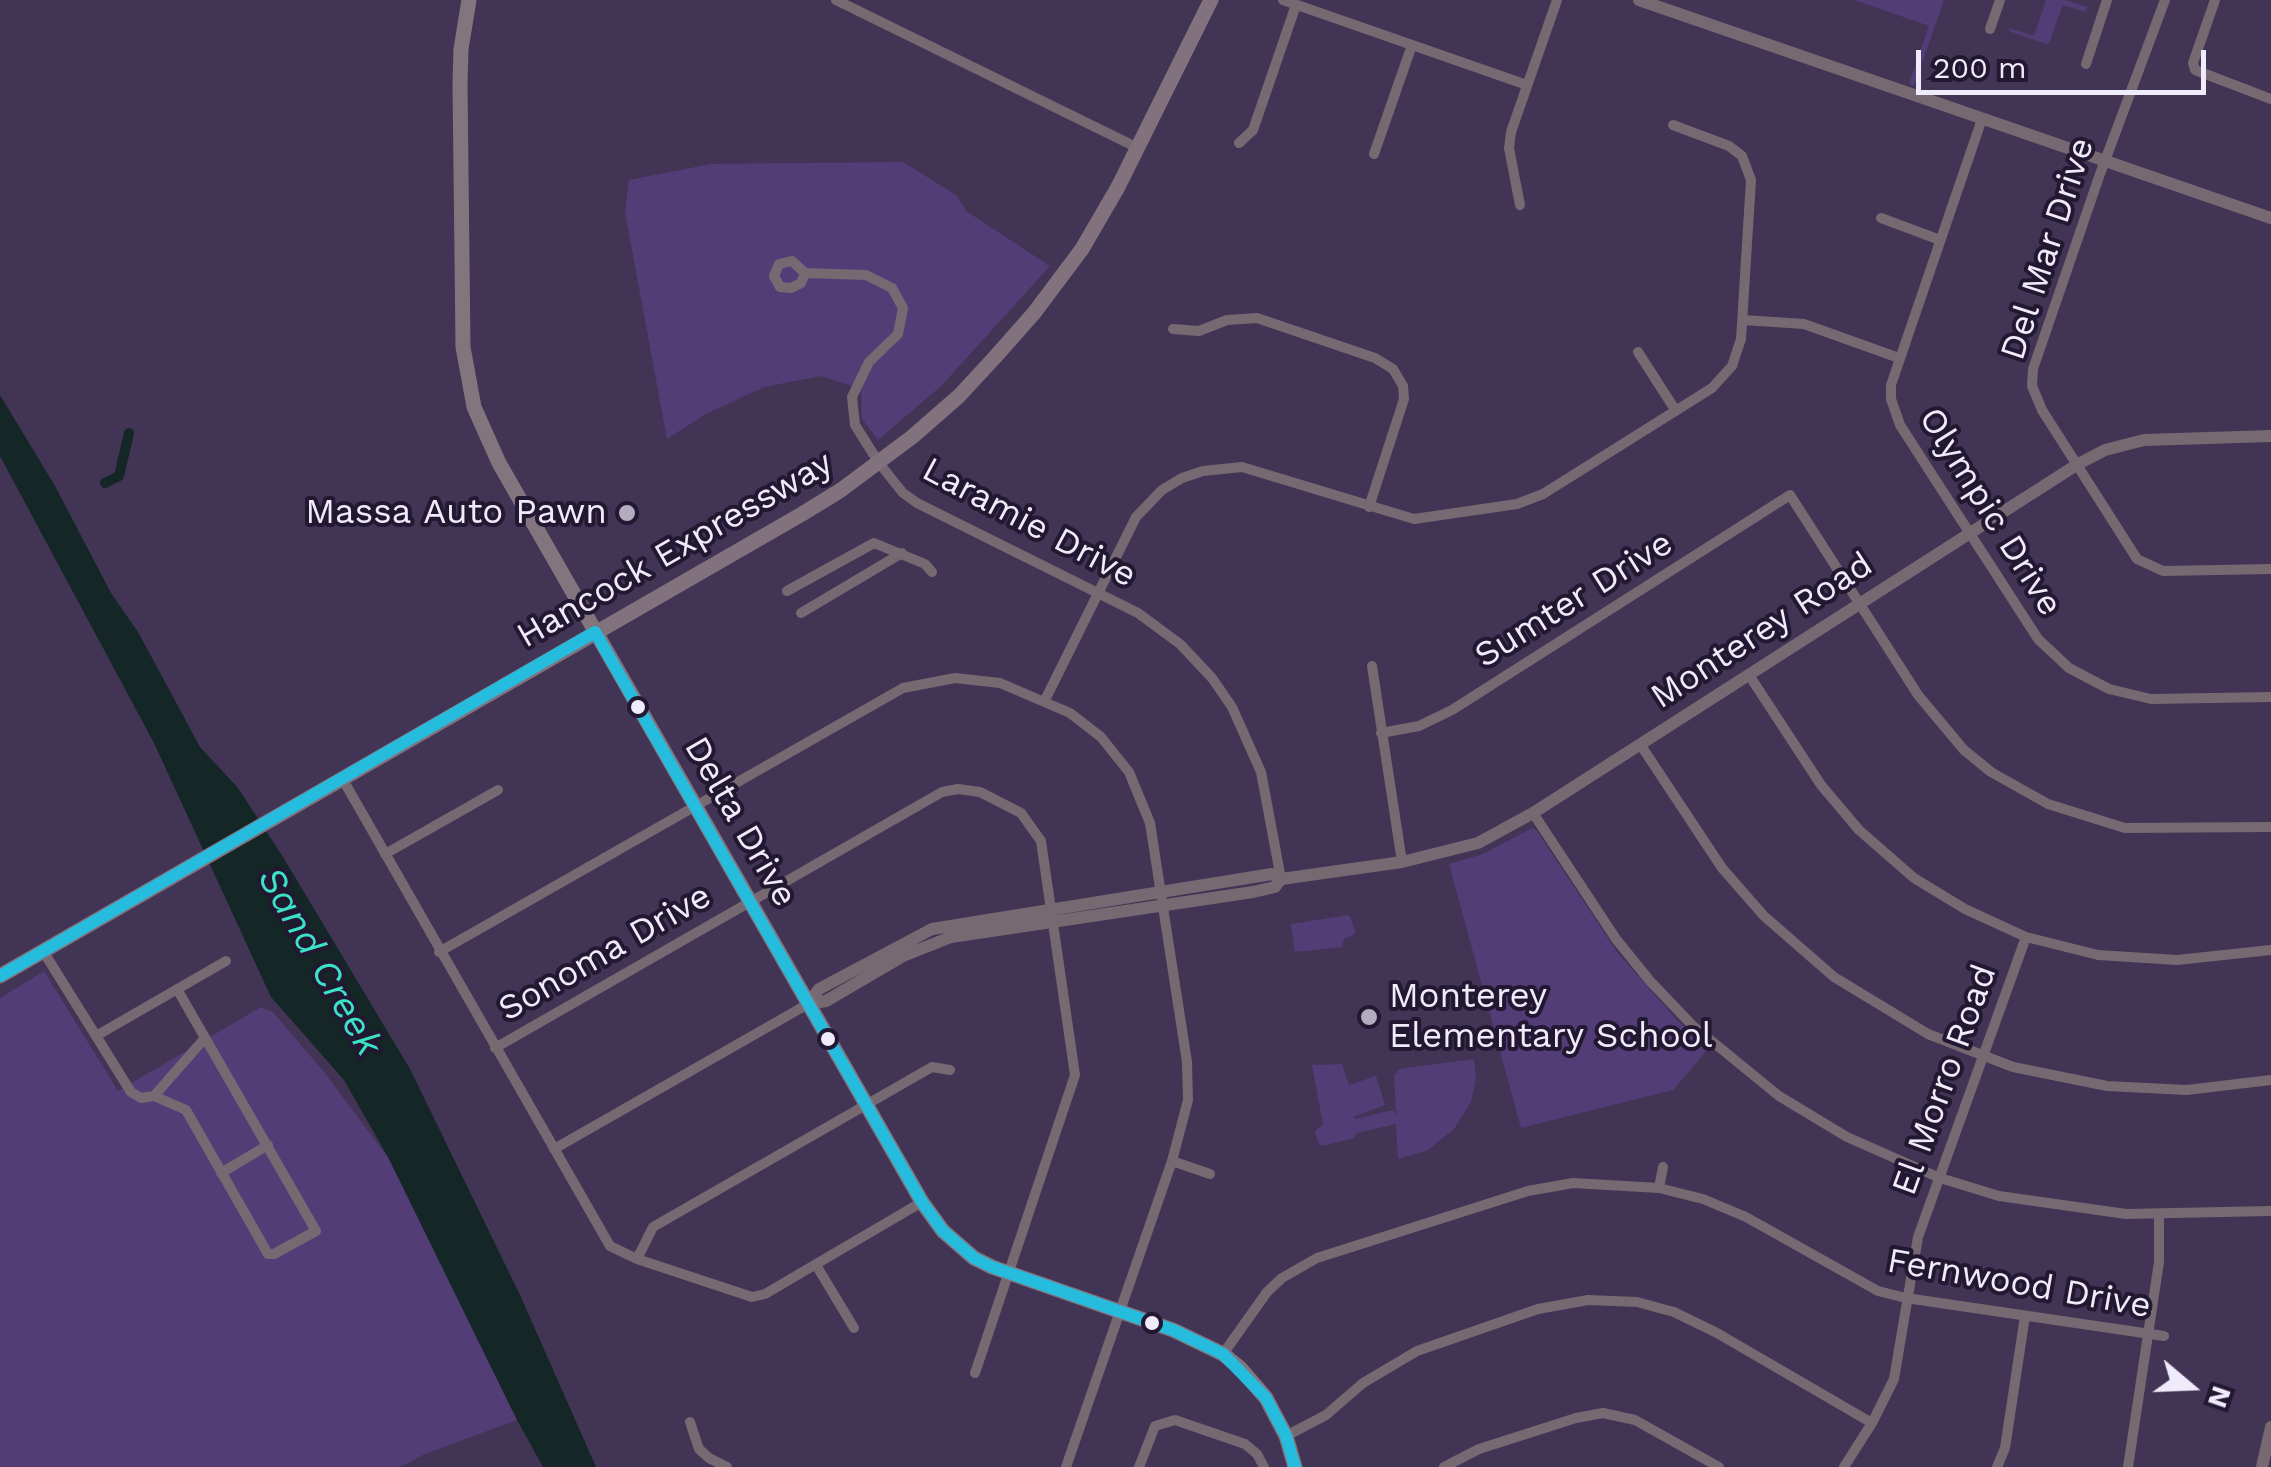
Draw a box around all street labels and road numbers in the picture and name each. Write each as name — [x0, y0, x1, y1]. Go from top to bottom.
street label: Del Mar Drive — [1992, 133, 2104, 365]
street label: Olympic Drive — [1909, 400, 2071, 624]
street label: Hancock Expressway — [510, 442, 840, 658]
street label: Laramie Drive — [915, 449, 1143, 597]
street label: Sumter Drive — [1467, 523, 1681, 677]
street label: Monterey Road — [1643, 544, 1881, 718]
street label: Delta Drive — [675, 730, 805, 914]
street label: Sonoma Drive — [491, 875, 719, 1031]
street label: El Morro Road — [1884, 959, 2006, 1201]
street label: Fernwood Drive — [1884, 1240, 2154, 1328]

